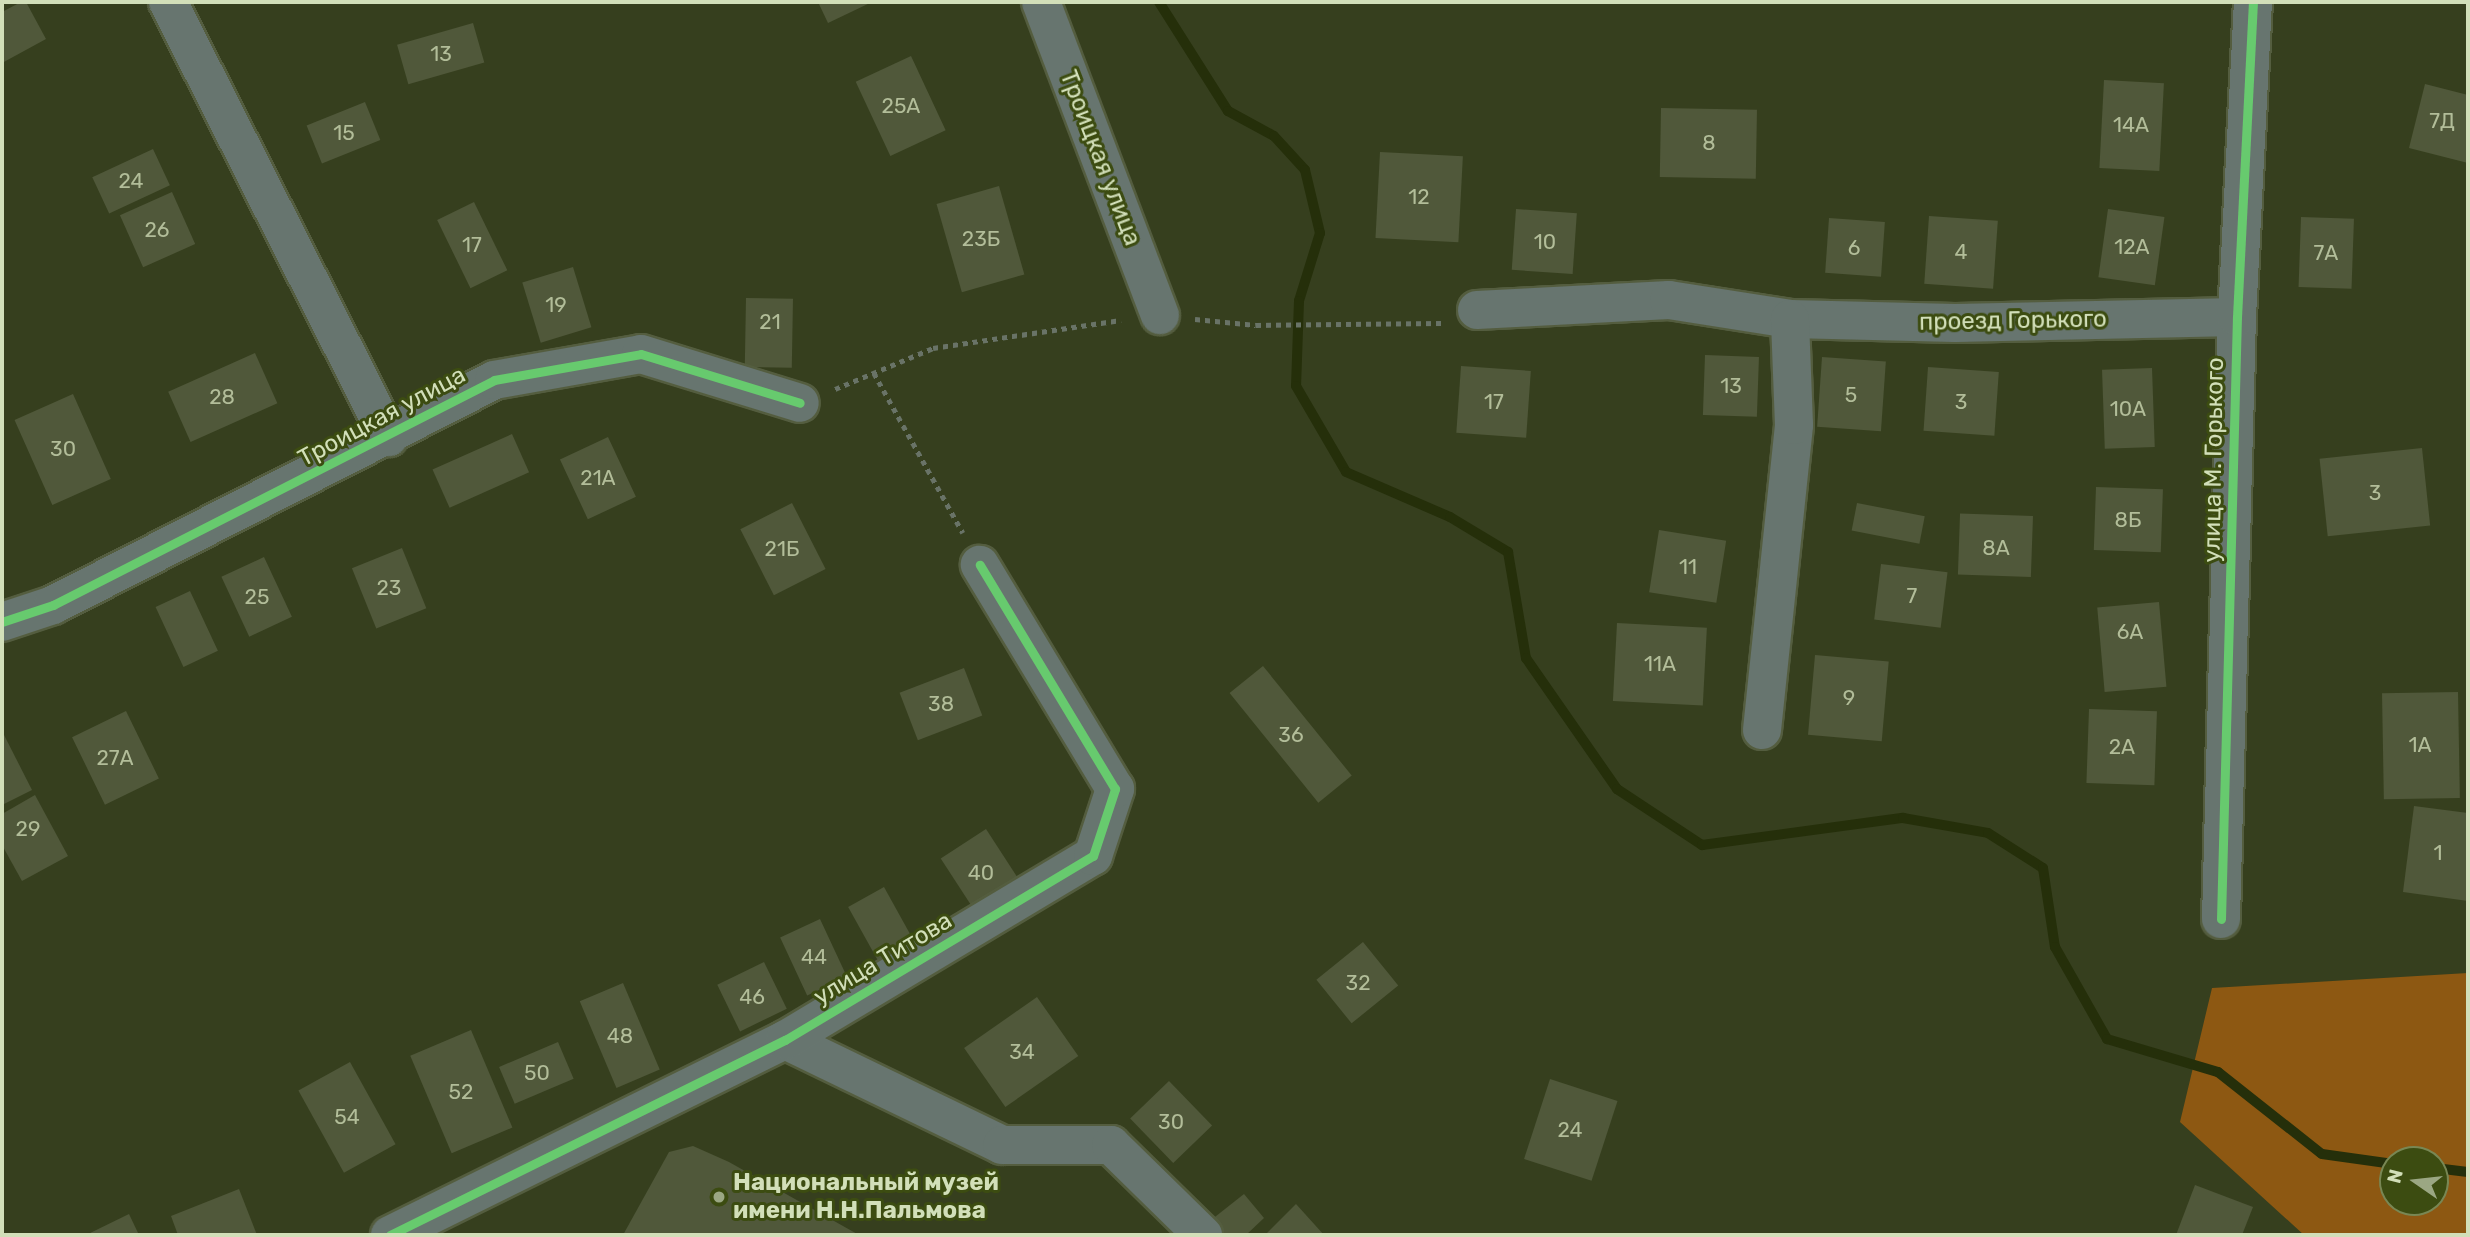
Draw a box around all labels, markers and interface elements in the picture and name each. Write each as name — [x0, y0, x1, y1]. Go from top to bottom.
house number: 13 — [430, 41, 452, 67]
street label: Троицкая улица — [1053, 66, 1147, 250]
house number: 25А — [882, 93, 920, 119]
house number: 7Д — [2429, 108, 2455, 134]
house number: 14А — [2113, 112, 2149, 138]
house number: 15 — [333, 120, 355, 146]
house number: 8 — [1702, 130, 1716, 156]
house number: 24 — [118, 168, 144, 194]
house number: 12 — [1408, 184, 1430, 210]
house number: 26 — [145, 217, 169, 243]
house number: 23Б — [962, 226, 1000, 252]
house number: 10 — [1534, 229, 1556, 255]
house number: 17 — [462, 232, 482, 258]
house number: 12А — [2114, 234, 2150, 260]
house number: 6 — [1848, 235, 1860, 261]
house number: 4 — [1954, 239, 1968, 265]
house number: 7А — [2314, 240, 2338, 266]
house number: 19 — [545, 292, 567, 318]
street label: проезд Горького — [1919, 305, 2107, 337]
house number: 21 — [759, 309, 781, 335]
street label: улица М. Горького — [2198, 357, 2230, 563]
street label: Троицкая улица — [293, 361, 471, 473]
house number: 13 — [1720, 373, 1742, 399]
house number: 5 — [1845, 382, 1857, 408]
house number: 28 — [209, 384, 235, 410]
house number: 17 — [1484, 389, 1504, 415]
house number: 3 — [1955, 389, 1967, 415]
house number: 10А — [2110, 396, 2146, 422]
house number: 30 — [50, 436, 76, 462]
house number: 21А — [580, 465, 616, 491]
house number: 3 — [2369, 480, 2381, 506]
house number: 8Б — [2115, 507, 2141, 533]
house number: 8А — [1982, 535, 2010, 561]
house number: 21Б — [765, 536, 799, 562]
house number: 11 — [1679, 554, 1697, 580]
house number: 23 — [377, 575, 401, 601]
house number: 7 — [1907, 583, 1917, 609]
house number: 25 — [245, 584, 269, 610]
house number: 6А — [2117, 619, 2143, 645]
house number: 11А — [1644, 651, 1676, 677]
house number: 9 — [1843, 685, 1855, 711]
house number: 38 — [928, 691, 954, 717]
house number: 36 — [1278, 722, 1304, 748]
house number: 1А — [2408, 732, 2432, 758]
house number: 2А — [2109, 734, 2135, 760]
house number: 27А — [96, 745, 134, 771]
house number: 29 — [16, 816, 40, 842]
house number: 1 — [2434, 840, 2442, 866]
house number: 40 — [968, 860, 994, 886]
street label: улица Титова — [809, 906, 957, 1012]
house number: 44 — [801, 944, 827, 970]
house number: 32 — [1346, 970, 1370, 996]
house number: 46 — [739, 984, 765, 1010]
house number: 48 — [607, 1023, 633, 1049]
house number: 34 — [1009, 1039, 1035, 1065]
house number: 50 — [524, 1060, 550, 1086]
house number: 52 — [449, 1079, 473, 1105]
house number: 54 — [334, 1104, 360, 1130]
house number: 30 — [1158, 1109, 1184, 1135]
house number: 24 — [1557, 1117, 1583, 1143]
north arrow — [2379, 1146, 2449, 1216]
text: N — [2382, 1167, 2408, 1186]
place label: Национальный музей имени Н.Н.Пальмова — [733, 1169, 999, 1225]
marker: Национальный музей имени Н.Н.Пальмова — [711, 1189, 727, 1205]

